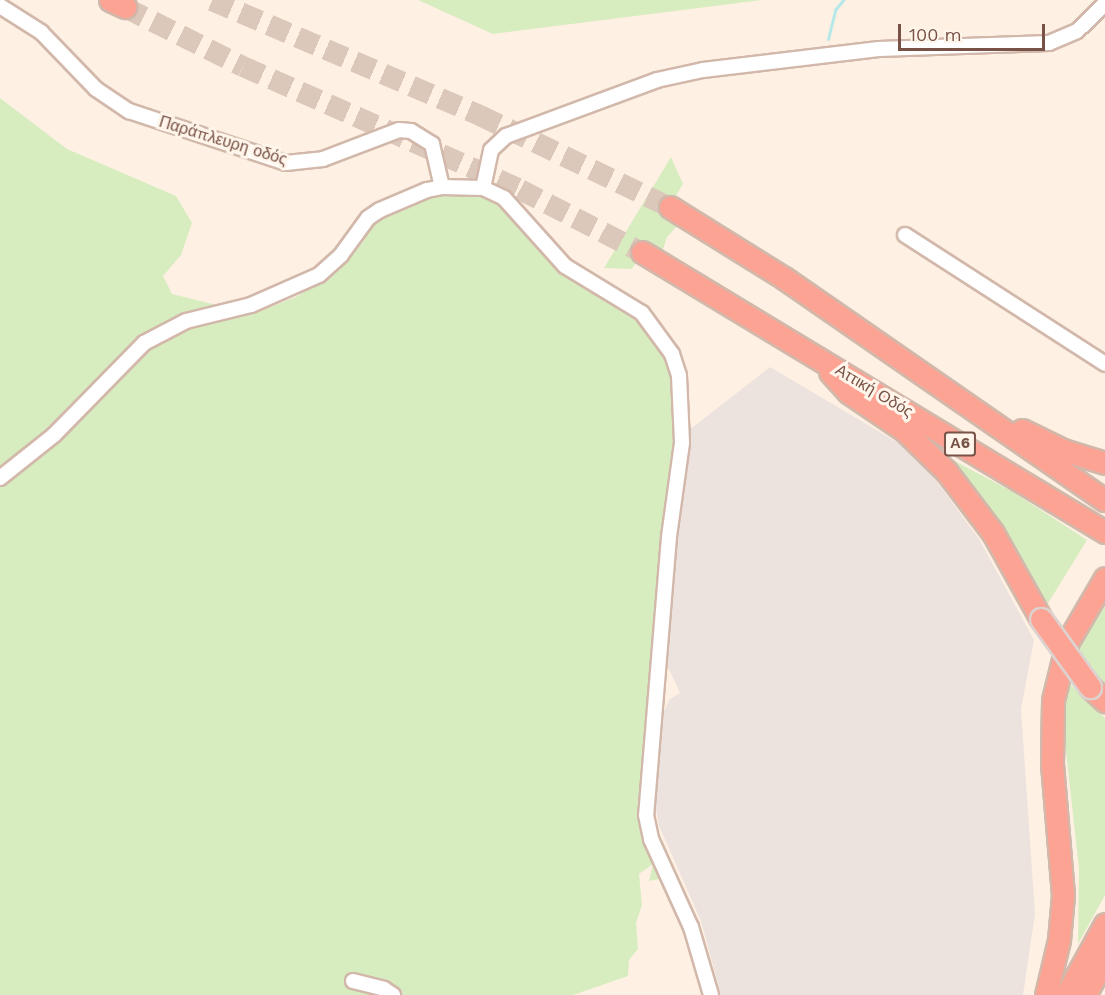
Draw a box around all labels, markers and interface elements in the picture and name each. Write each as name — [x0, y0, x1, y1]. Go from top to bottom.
scale bar — [901, 12, 1048, 50]
text: 100 m — [909, 24, 962, 45]
street label: Παράπλευρη οδός — [157, 112, 289, 170]
street label: Αττική Οδός — [832, 360, 916, 422]
road number: Α6 — [944, 432, 976, 456]

